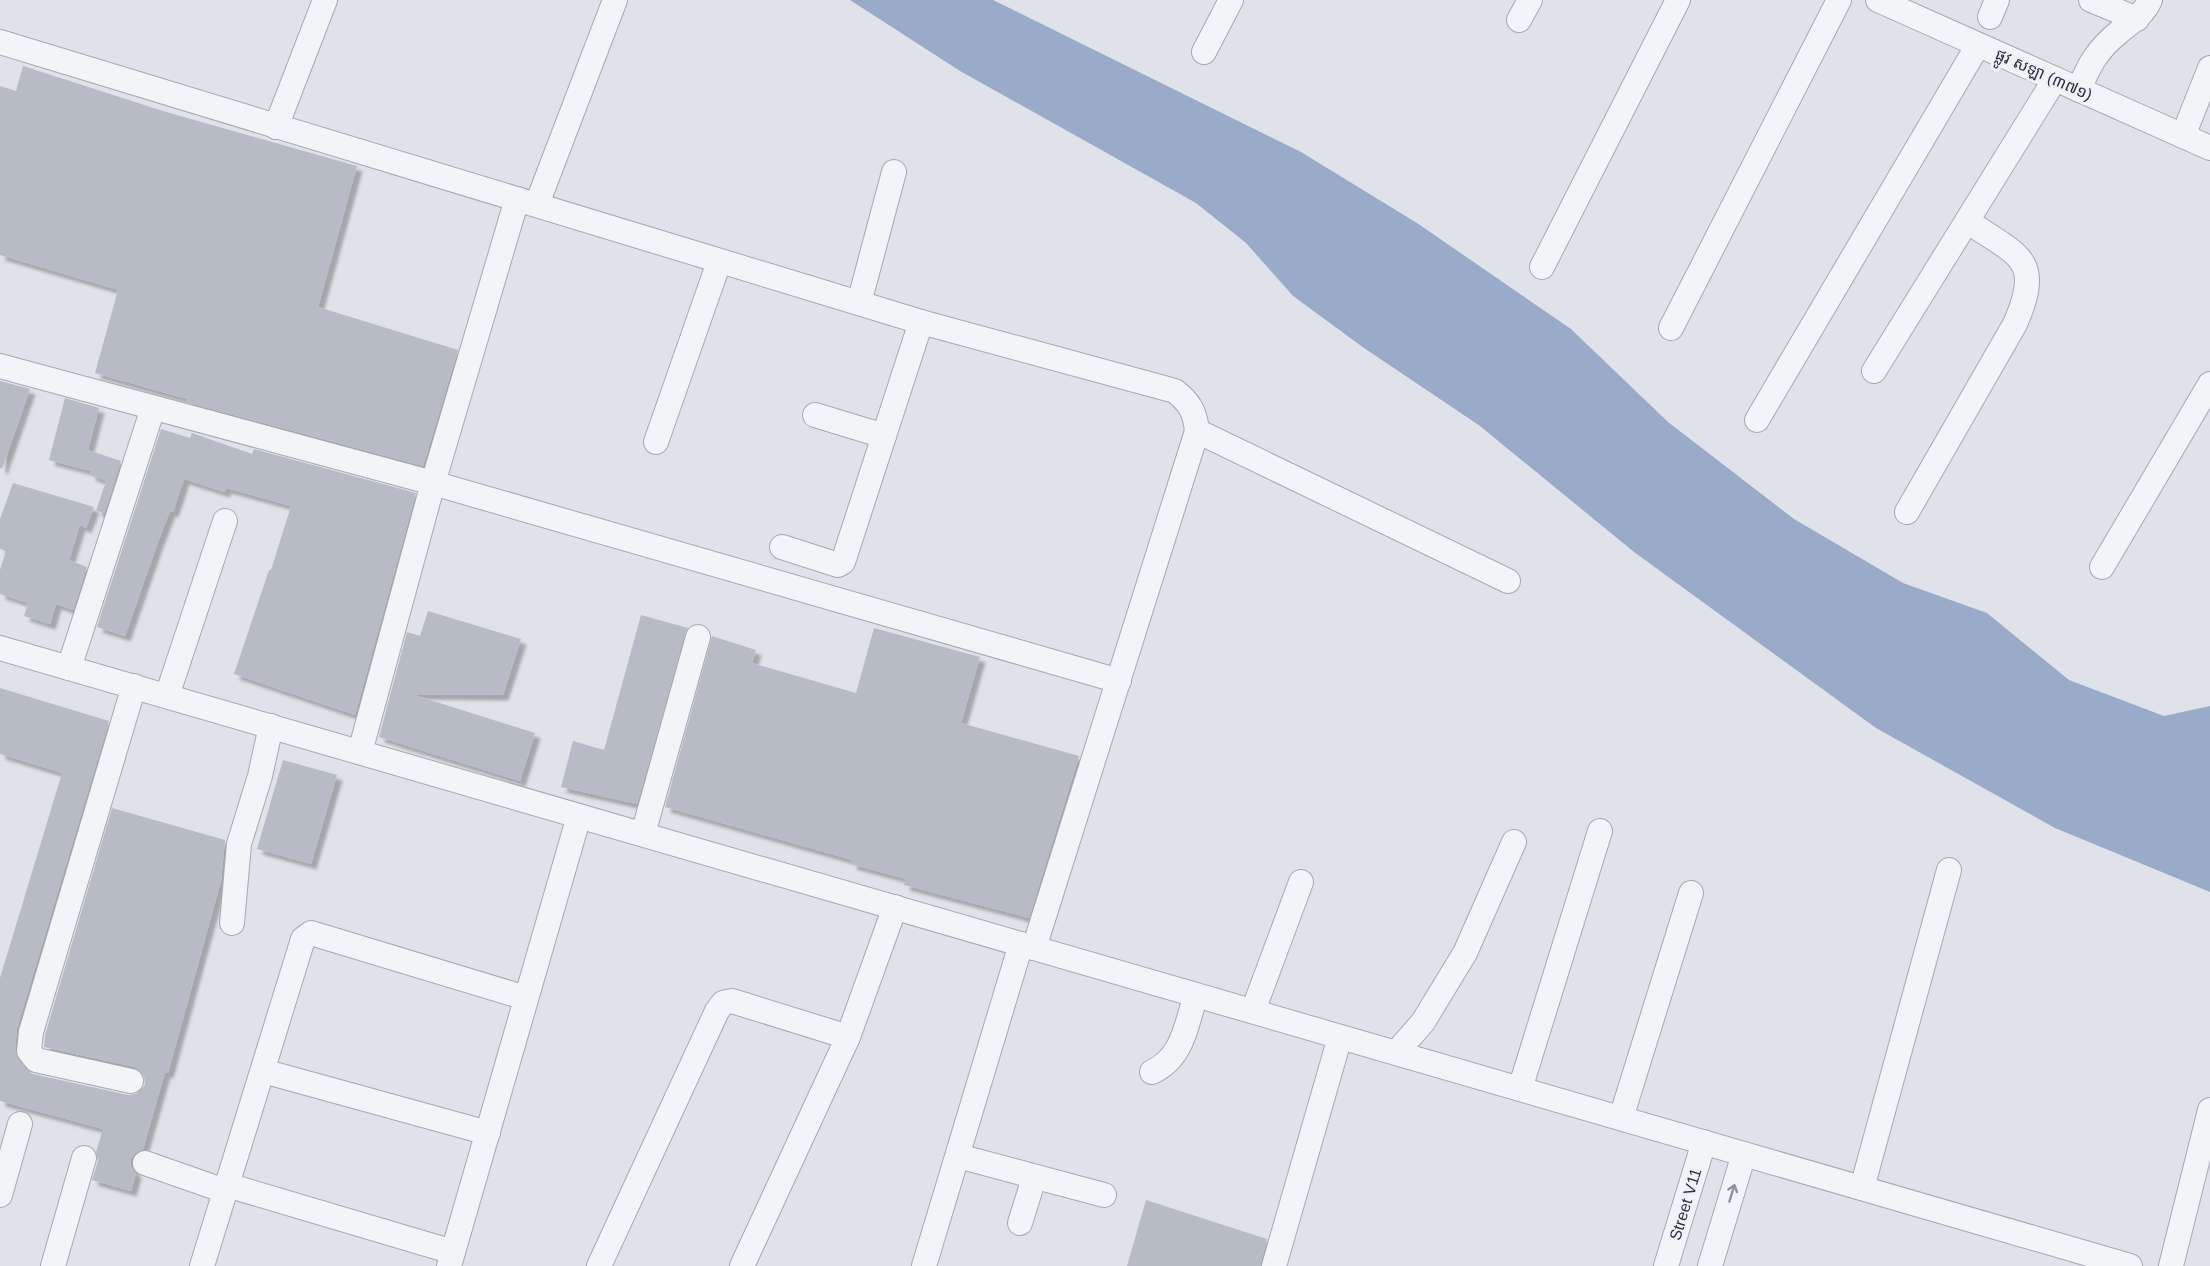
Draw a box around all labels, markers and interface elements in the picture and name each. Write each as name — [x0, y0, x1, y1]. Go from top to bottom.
street label: ផ្លូវ សឡា (៣៧១) — [1990, 45, 2095, 109]
street label: Street V11 — [1666, 1166, 1705, 1242]
one-way arrow — [1727, 1184, 1738, 1203]

